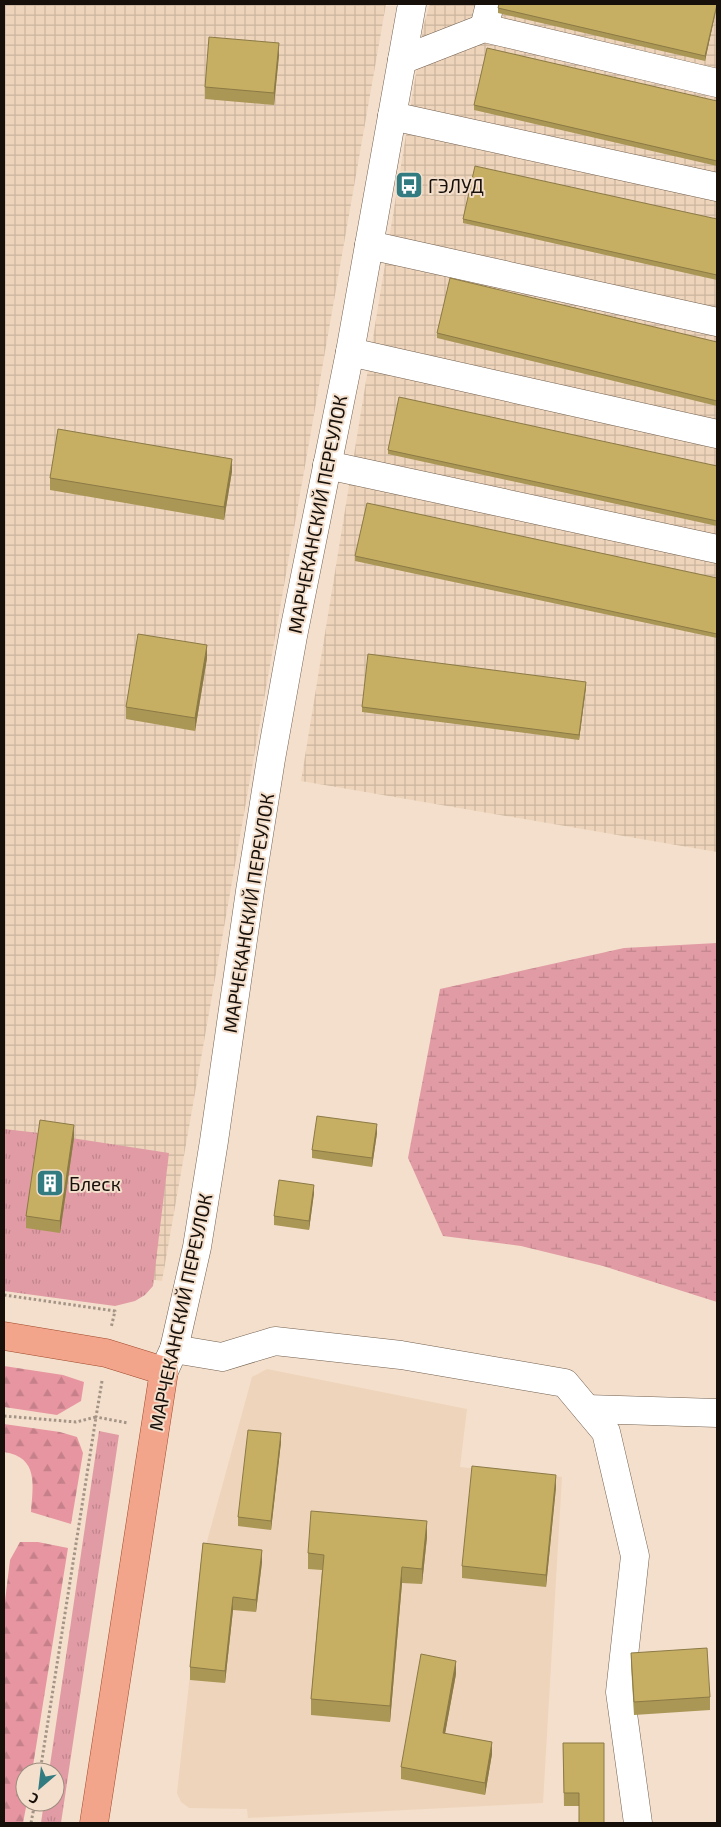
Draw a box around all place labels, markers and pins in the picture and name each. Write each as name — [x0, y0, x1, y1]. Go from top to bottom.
bus stop icon: ГЭЛУД — [394, 170, 424, 200]
place label: ГЭЛУД — [428, 174, 484, 197]
building icon: Блеск — [35, 1168, 65, 1198]
place label: Блеск — [69, 1172, 121, 1195]

